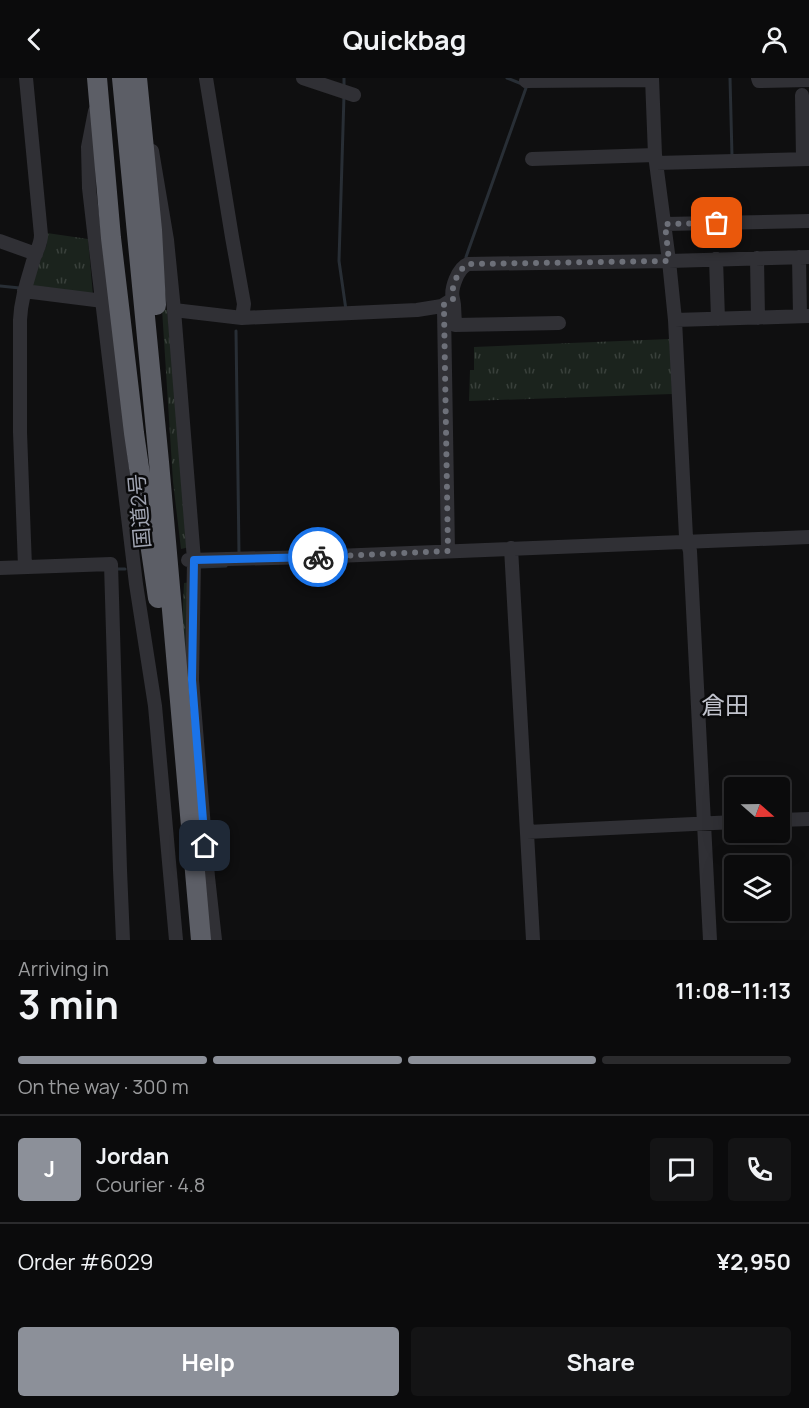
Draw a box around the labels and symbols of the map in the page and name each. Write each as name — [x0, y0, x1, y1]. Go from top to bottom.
pin — [691, 197, 742, 248]
street label: 国道2号 — [122, 472, 156, 550]
courier — [288, 527, 348, 587]
district label: 倉田 — [701, 688, 749, 721]
north arrow — [724, 777, 790, 843]
pin — [179, 820, 230, 871]

